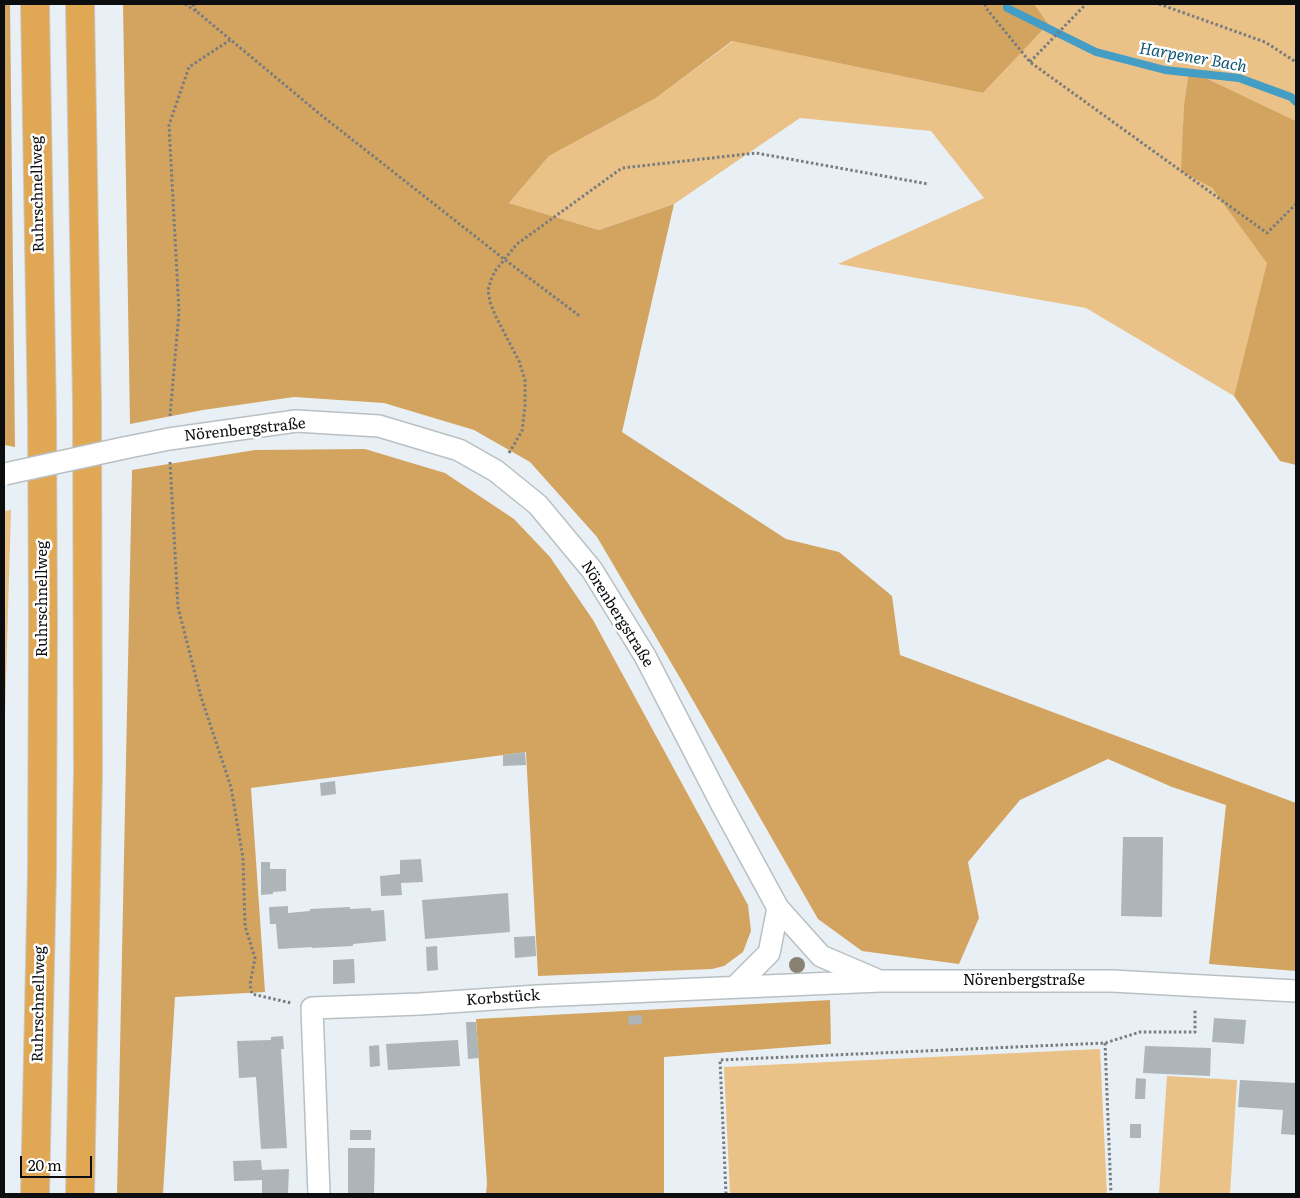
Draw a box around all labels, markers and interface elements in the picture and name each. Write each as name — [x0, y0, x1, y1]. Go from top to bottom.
water label: Harpener Bach — [1138, 39, 1248, 77]
street label: Ruhrschnellweg — [28, 136, 48, 252]
street label: Nörenbergstraße — [183, 415, 307, 445]
street label: Ruhrschnellweg — [34, 541, 52, 657]
street label: Nörenbergstraße — [577, 558, 657, 670]
street label: Ruhrschnellweg — [29, 946, 49, 1062]
street label: Nörenbergstraße — [963, 972, 1085, 990]
street label: Korbstück — [466, 986, 540, 1010]
scale bar — [22, 1146, 95, 1178]
text: 20 m — [28, 1153, 62, 1176]

